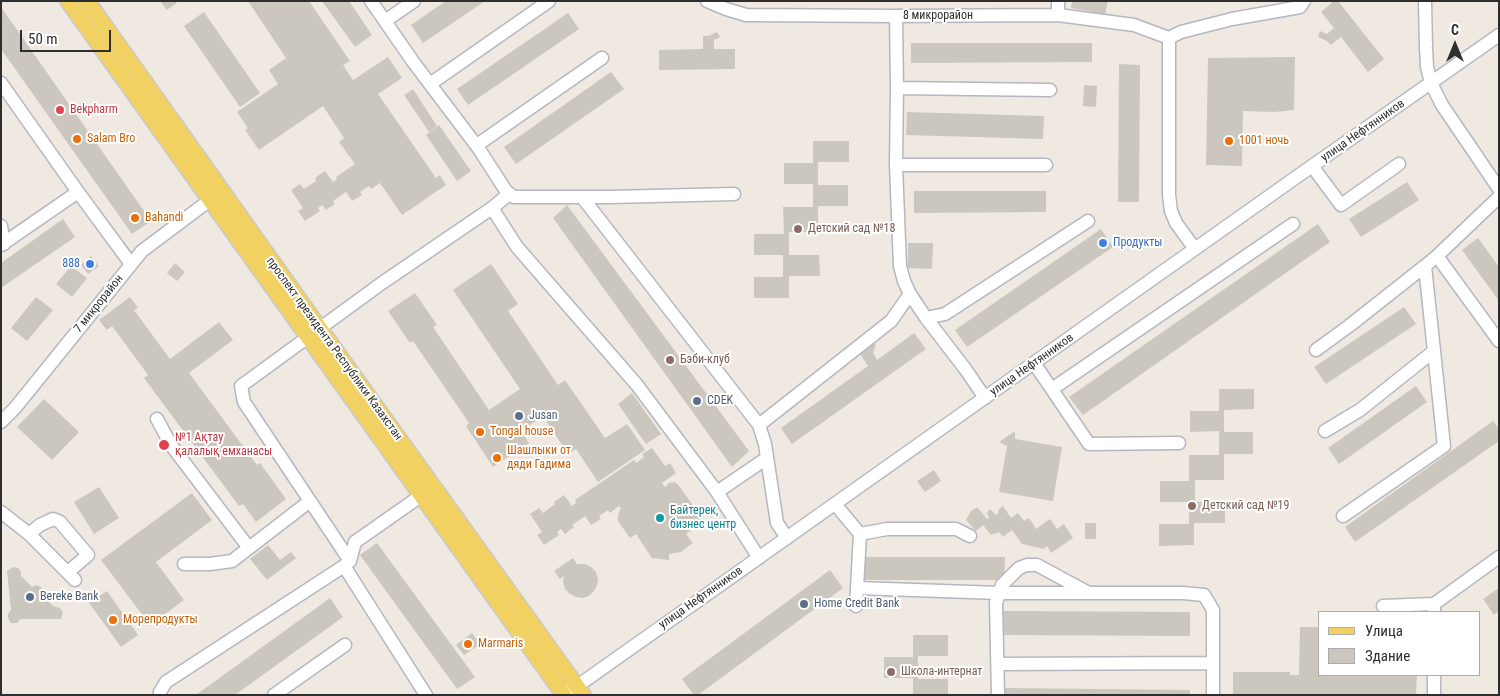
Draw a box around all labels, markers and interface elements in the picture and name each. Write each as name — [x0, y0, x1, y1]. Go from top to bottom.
street label: 8 микрорайон — [903, 9, 973, 23]
scale bar — [22, 20, 114, 52]
north arrow — [1430, 20, 1480, 70]
text: С — [1451, 22, 1459, 38]
text: 50 m — [28, 30, 58, 48]
street label: улица Нефтянников — [1318, 97, 1408, 165]
place label: Bekpharm — [70, 103, 118, 117]
marker: Bekpharm — [54, 104, 66, 116]
place label: Salam Bro — [87, 132, 135, 146]
marker: Salam Bro — [71, 133, 83, 145]
place label: 1001 ночь — [1239, 134, 1289, 148]
marker: 1001 ночь — [1223, 135, 1235, 147]
place label: Bahandi — [145, 211, 183, 225]
marker: Bahandi — [129, 212, 141, 224]
place label: Детский сад №18 — [808, 222, 895, 236]
marker: Детский сад №18 — [792, 223, 804, 235]
place label: Продукты — [1113, 236, 1162, 250]
marker: Продукты — [1097, 237, 1109, 249]
street label: проспект президента Республики Казахстан — [263, 255, 405, 443]
place label: 888 — [62, 257, 80, 271]
marker: 888 — [84, 258, 96, 270]
street label: 7 микрорайон — [71, 272, 127, 336]
street label: улица Нефтянников — [987, 331, 1077, 399]
place label: Бэби-клуб — [680, 353, 730, 367]
marker: Бэби-клуб — [664, 354, 676, 366]
place label: CDEK — [707, 394, 733, 408]
marker: CDEK — [691, 395, 703, 407]
place label: Jusan — [529, 409, 558, 423]
marker: Jusan — [513, 410, 525, 422]
place label: Tongal house — [490, 425, 553, 439]
marker: Tongal house — [474, 426, 486, 438]
place label: №1 Ақтау қалалық емханасы — [175, 431, 272, 459]
marker: №1 Ақтау қалалық емханасы — [157, 438, 171, 452]
place label: Шашлыки от дяди Гадима — [507, 444, 571, 472]
marker: Шашлыки от дяди Гадима — [491, 452, 503, 464]
place label: Детский сад №19 — [1202, 499, 1289, 513]
marker: Детский сад №19 — [1186, 500, 1198, 512]
place label: Байтерек, бизнес центр — [670, 504, 736, 532]
marker: Байтерек, бизнес центр — [654, 512, 666, 524]
street label: улица Нефтянников — [656, 564, 746, 632]
place label: Bereke Bank — [40, 590, 99, 604]
marker: Bereke Bank — [24, 591, 36, 603]
place label: Home Credit Bank — [814, 597, 899, 611]
marker: Home Credit Bank — [798, 598, 810, 610]
legend — [1318, 611, 1480, 676]
place label: Морепродукты — [123, 613, 198, 627]
marker: Морепродукты — [107, 614, 119, 626]
text: Улица — [1365, 622, 1403, 640]
place label: Marmaris — [478, 637, 523, 651]
marker: Marmaris — [462, 638, 474, 650]
text: Здание — [1365, 647, 1410, 665]
place label: Школа-интернат — [901, 665, 982, 679]
marker: Школа-интернат — [885, 666, 897, 678]

